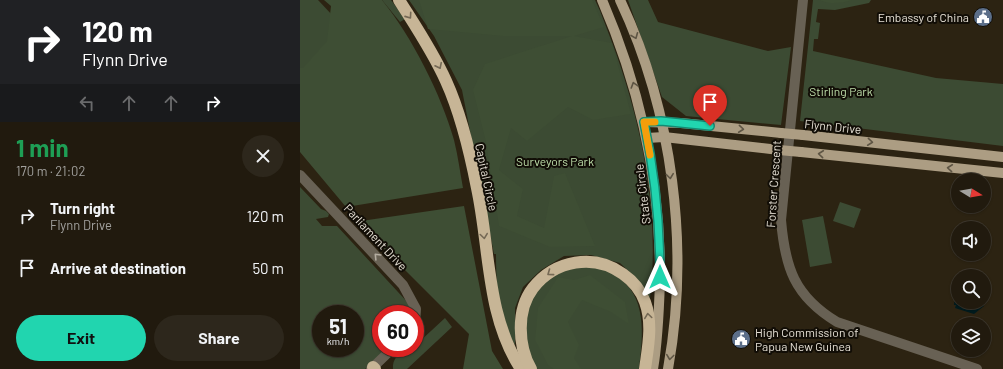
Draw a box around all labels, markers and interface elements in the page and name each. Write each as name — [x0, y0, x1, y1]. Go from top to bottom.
public building icon: Embassy of China — [972, 6, 994, 28]
place label: Embassy of China — [878, 10, 969, 24]
one-way arrow — [404, 12, 412, 19]
text: 120 m — [82, 14, 153, 48]
icon: right — [16, 16, 68, 68]
one-way arrow — [630, 32, 638, 40]
text: Flynn Drive — [82, 48, 168, 70]
one-way arrow — [434, 62, 442, 69]
one-way arrow — [630, 81, 639, 88]
park label: Stirling Park — [809, 84, 873, 98]
pin — [693, 85, 727, 126]
icon: arrive — [699, 91, 721, 113]
icon: left — [76, 92, 98, 114]
icon: ahead — [118, 92, 140, 114]
icon: ahead — [160, 92, 182, 114]
icon: right — [202, 92, 224, 114]
street label: Flynn Drive — [804, 116, 862, 136]
one-way arrow — [738, 124, 744, 133]
text: 1 min — [16, 133, 69, 162]
button: close — [242, 135, 284, 177]
one-way arrow — [867, 138, 873, 147]
street label: Forster Crescent — [763, 140, 783, 228]
street label: Capital Circle — [473, 142, 501, 212]
one-way arrow — [818, 150, 824, 159]
park label: Surveyors Park — [516, 154, 594, 168]
text: 170 m · 21:02 — [16, 163, 85, 179]
street label: State Circle — [631, 163, 653, 225]
one-way arrow — [947, 163, 953, 172]
one-way arrow — [665, 172, 674, 179]
north arrow — [951, 173, 991, 213]
map controls — [951, 173, 991, 357]
text: Turn right — [50, 199, 115, 217]
street label: Parliament Drive — [342, 201, 410, 273]
icon: right — [16, 205, 38, 227]
text: 120 m — [247, 207, 284, 225]
text: Flynn Drive — [50, 217, 112, 233]
button: sound — [951, 221, 991, 261]
one-way arrow — [479, 233, 488, 239]
one-way arrow — [374, 253, 381, 261]
position arrow — [639, 256, 681, 298]
icon: arrive — [16, 257, 38, 279]
text: Arrive at destination — [50, 259, 186, 277]
text: 50 m — [252, 259, 284, 277]
one-way arrow — [547, 268, 554, 275]
button: search — [951, 269, 991, 309]
speed limit sign: 60 — [372, 305, 424, 357]
one-way arrow — [644, 313, 653, 319]
text: 51 — [329, 314, 347, 338]
button: Exit — [16, 315, 146, 361]
button: Share — [154, 315, 284, 361]
button: layers — [951, 317, 991, 357]
place label: High Commission of Papua New Guinea — [755, 325, 859, 353]
public building icon: High Commission of Papua New Guinea — [730, 328, 752, 350]
text: km/h — [327, 335, 349, 347]
one-way arrow — [666, 354, 675, 360]

